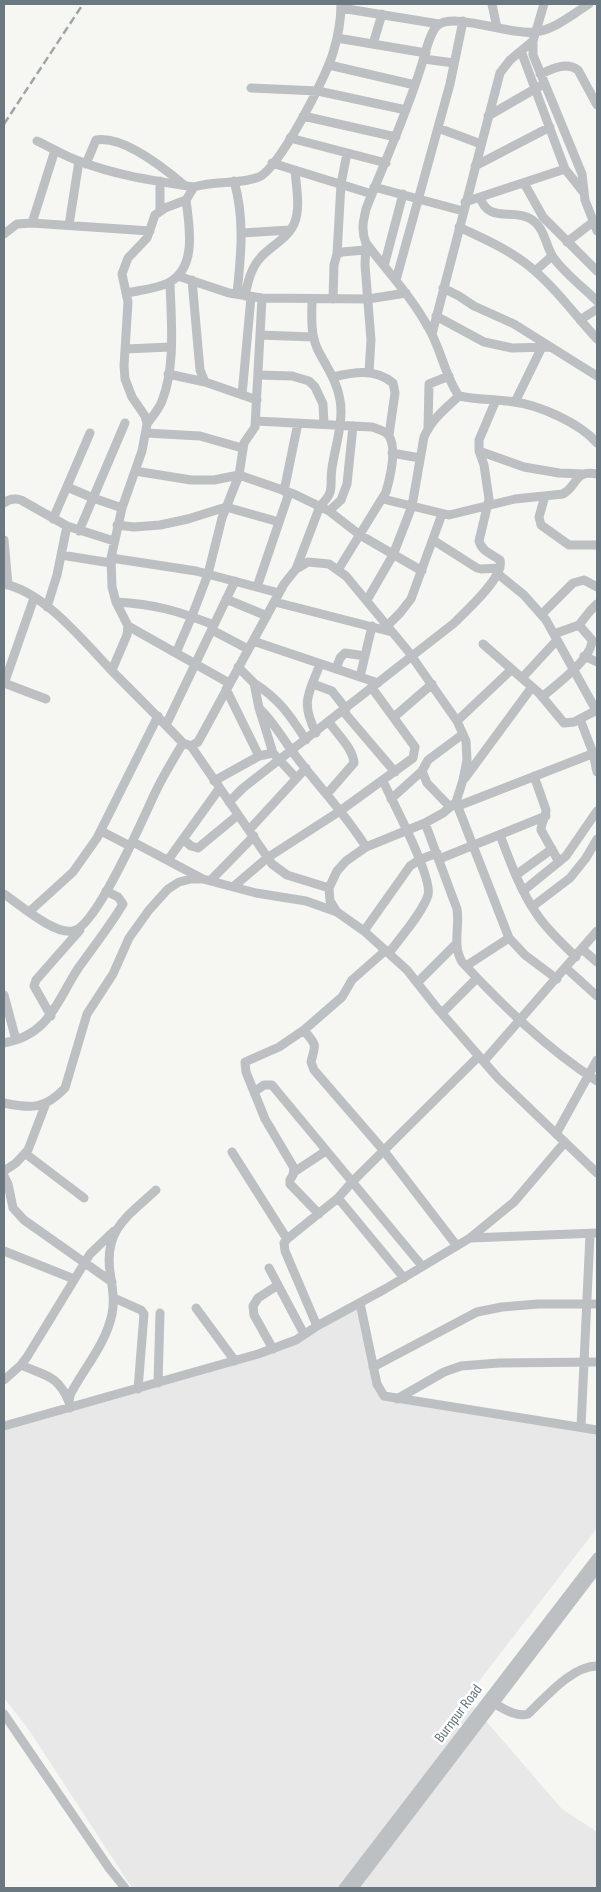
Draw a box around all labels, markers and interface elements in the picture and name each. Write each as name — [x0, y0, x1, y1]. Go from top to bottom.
street label: Burnpur Road — [431, 1681, 487, 1747]

